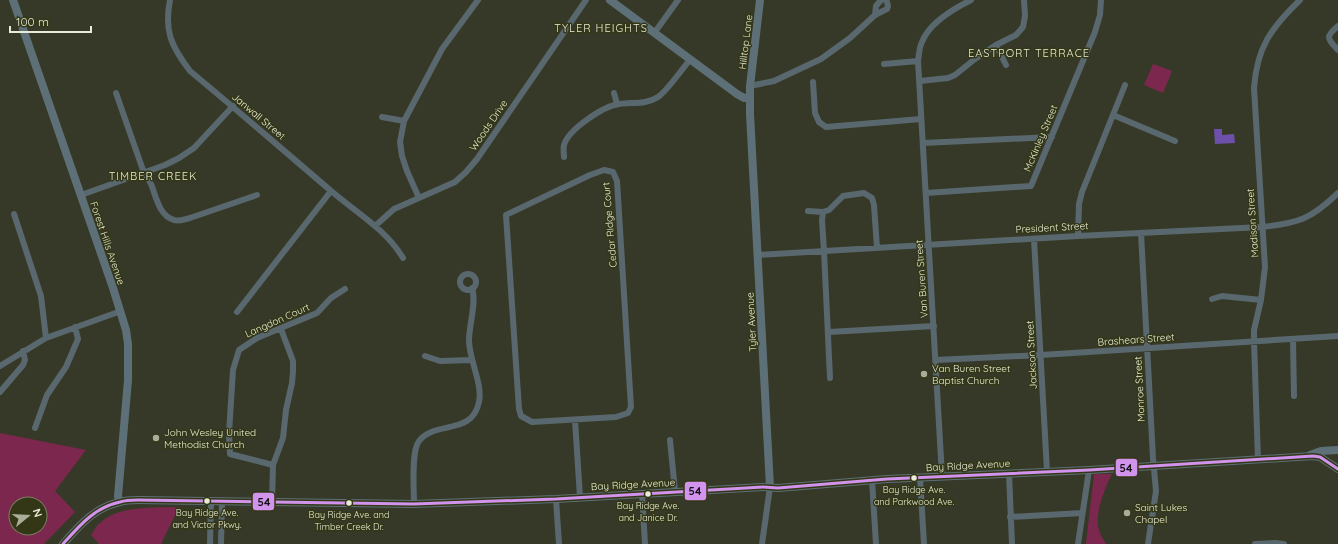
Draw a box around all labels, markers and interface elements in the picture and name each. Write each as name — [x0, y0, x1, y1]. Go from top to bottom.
scale bar — [10, 8, 91, 34]
text: 100 m — [16, 14, 49, 29]
street label: Hilltop Lane — [736, 14, 755, 70]
district label: TYLER HEIGHTS — [554, 21, 648, 35]
district label: EASTPORT TERRACE — [968, 46, 1090, 60]
street label: Janwall Street — [229, 90, 289, 143]
street label: Woods Drive — [466, 97, 511, 153]
street label: McKinley Street — [1020, 102, 1061, 174]
district label: TIMBER CREEK — [109, 169, 197, 183]
street label: Cedar Ridge Court — [599, 181, 620, 268]
street label: Madison Street — [1244, 187, 1261, 258]
street label: Forest Hills Avenue — [87, 200, 128, 287]
street label: President Street — [1015, 219, 1089, 236]
street label: Van Buren Street — [912, 239, 931, 319]
street label: Tyler Avenue — [743, 292, 760, 352]
street label: Langdon Court — [243, 300, 312, 340]
street label: Jackson Street — [1023, 320, 1040, 390]
street label: Brashears Street — [1097, 330, 1176, 349]
street label: Monroe Street — [1131, 355, 1148, 422]
place label: Van Buren Street Baptist Church — [932, 362, 1011, 387]
marker: Van Buren Street Baptist Church — [919, 369, 929, 379]
place label: John Wesley United Methodist Church — [164, 426, 256, 451]
marker: John Wesley United Methodist Church — [151, 433, 161, 443]
street label: Bay Ridge Avenue — [925, 457, 1011, 474]
line badge: 54 — [1115, 458, 1138, 477]
text: 54 — [1120, 461, 1133, 475]
marker: Bay Ridge Ave. and Parkwood Ave. — [909, 473, 919, 483]
street label: Bay Ridge Avenue — [590, 476, 676, 493]
line badge: 54 — [684, 481, 707, 501]
text: 54 — [689, 484, 702, 498]
place label: Bay Ridge Ave. and Parkwood Ave. — [874, 484, 954, 507]
marker: Bay Ridge Ave. and Janice Dr. — [643, 489, 653, 499]
line badge: 54 — [252, 492, 275, 511]
text: 54 — [258, 495, 271, 509]
north arrow — [8, 496, 48, 536]
marker: Bay Ridge Ave. and Victor Pkwy. — [202, 496, 212, 506]
marker: Bay Ridge Ave. and Timber Creek Dr. — [344, 498, 354, 508]
place label: Bay Ridge Ave. and Janice Dr. — [617, 500, 680, 523]
place label: Saint Lukes Chapel — [1135, 501, 1188, 526]
text: N — [30, 507, 45, 519]
place label: Bay Ridge Ave. and Victor Pkwy. — [172, 507, 242, 530]
marker: Saint Lukes Chapel — [1122, 508, 1132, 518]
place label: Bay Ridge Ave. and Timber Creek Dr. — [309, 509, 389, 532]

